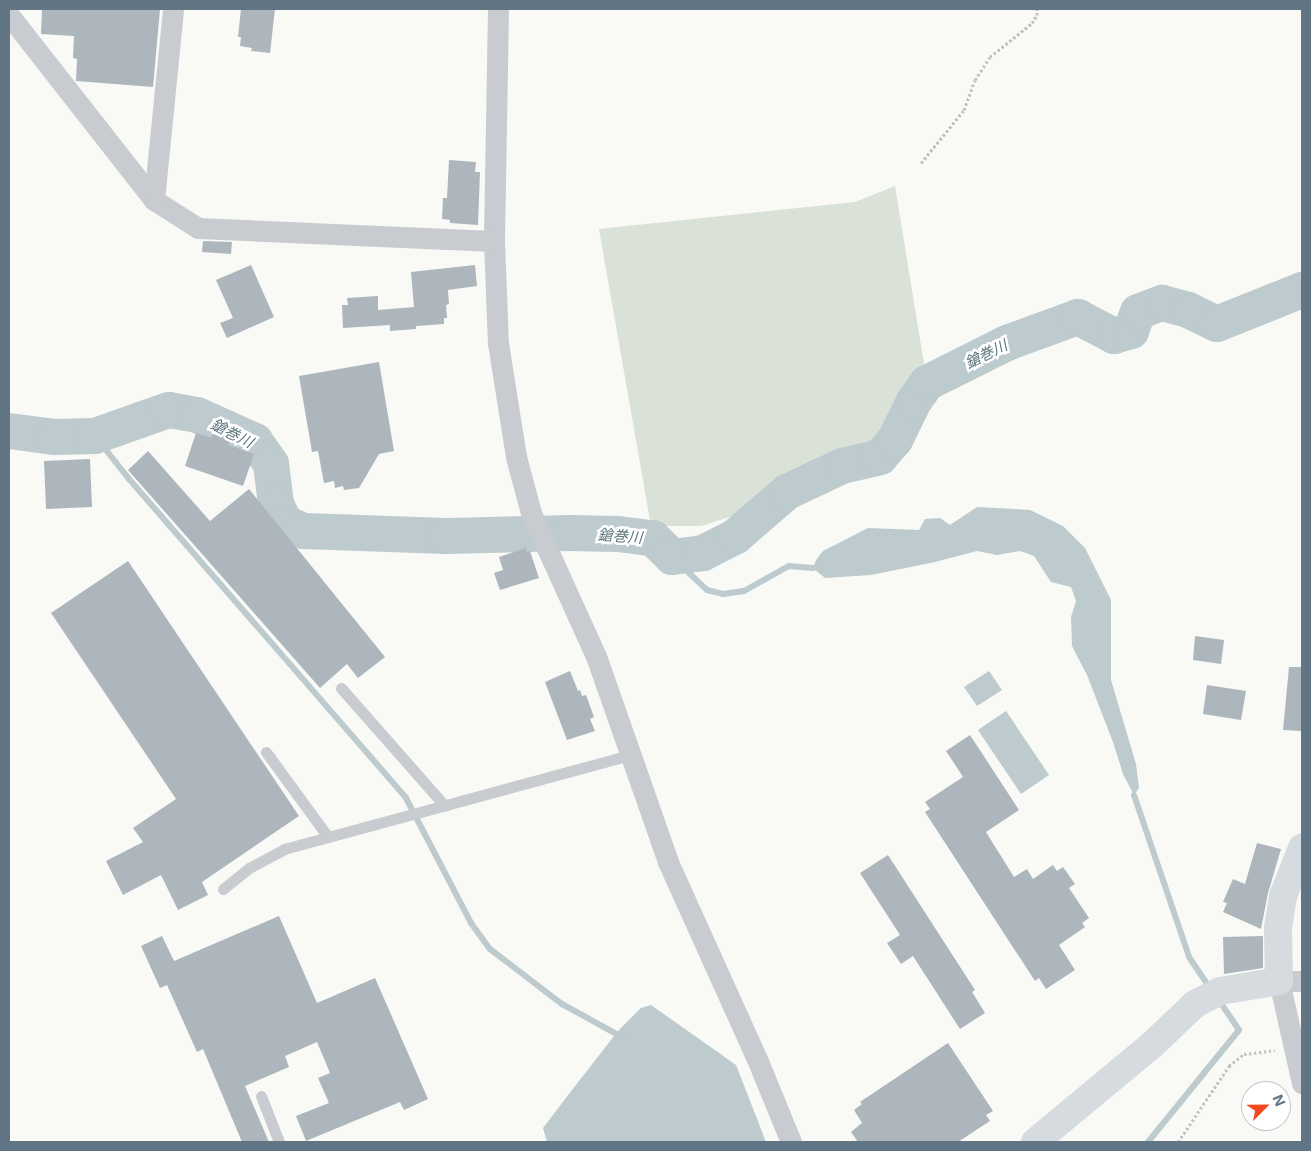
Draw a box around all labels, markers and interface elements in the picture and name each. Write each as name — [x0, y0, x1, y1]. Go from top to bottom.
water label: 鎗巻川 — [962, 336, 1010, 372]
water label: 鎗巻川 — [208, 415, 256, 451]
water label: 鎗巻川 — [597, 525, 643, 547]
north arrow — [1241, 1081, 1291, 1131]
text: N — [1269, 1092, 1289, 1109]

